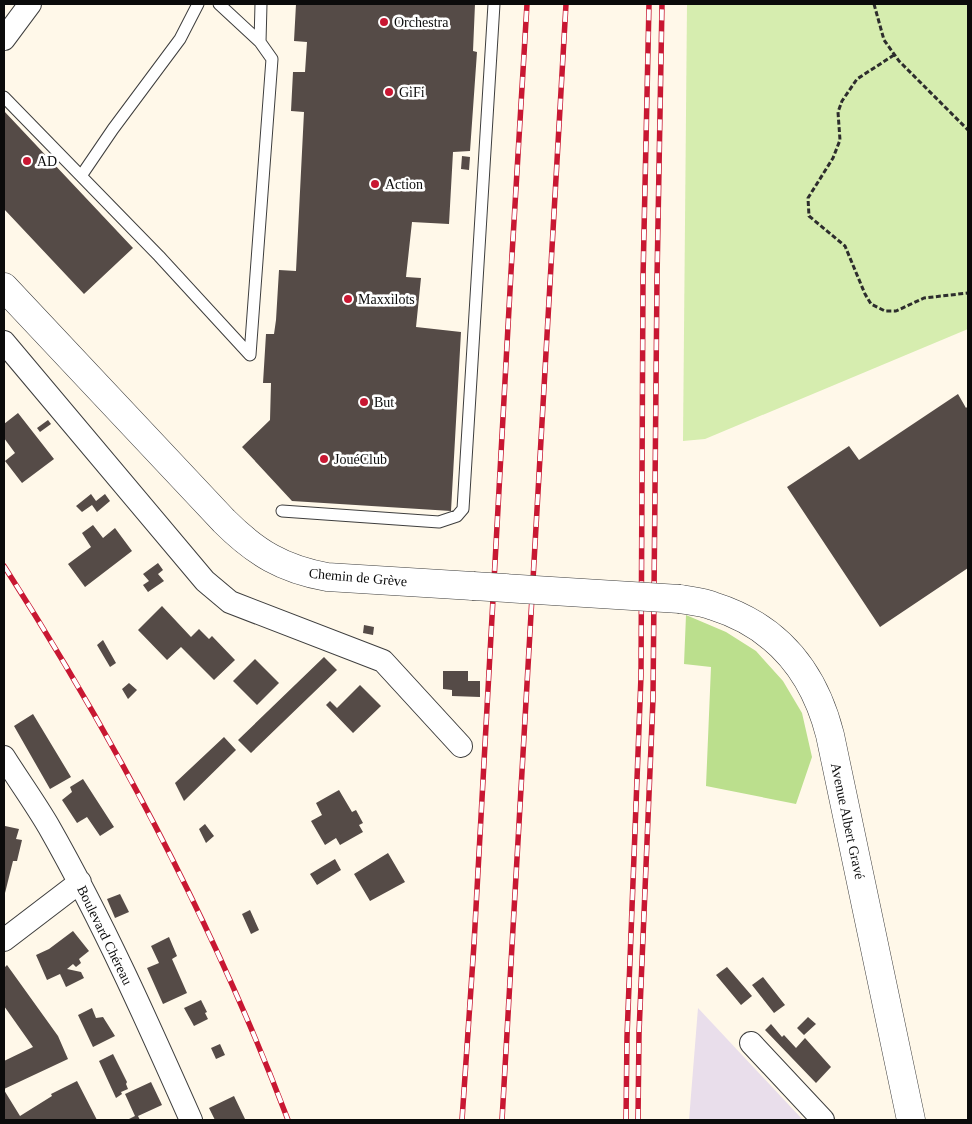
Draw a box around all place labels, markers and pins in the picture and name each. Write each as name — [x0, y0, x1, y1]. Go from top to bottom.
place label: Orchestra — [394, 15, 449, 30]
marker: Orchestra — [378, 16, 390, 28]
place label: GiFi — [399, 85, 425, 100]
marker: GiFi — [383, 86, 395, 98]
place label: AD — [37, 154, 57, 169]
marker: AD — [21, 155, 33, 167]
place label: Action — [385, 177, 423, 192]
marker: Action — [369, 178, 381, 190]
place label: Maxxilots — [358, 292, 415, 307]
marker: Maxxilots — [342, 293, 354, 305]
place label: But — [374, 395, 394, 410]
marker: But — [358, 396, 370, 408]
place label: JouéClub — [334, 452, 387, 467]
marker: JouéClub — [318, 453, 330, 465]

